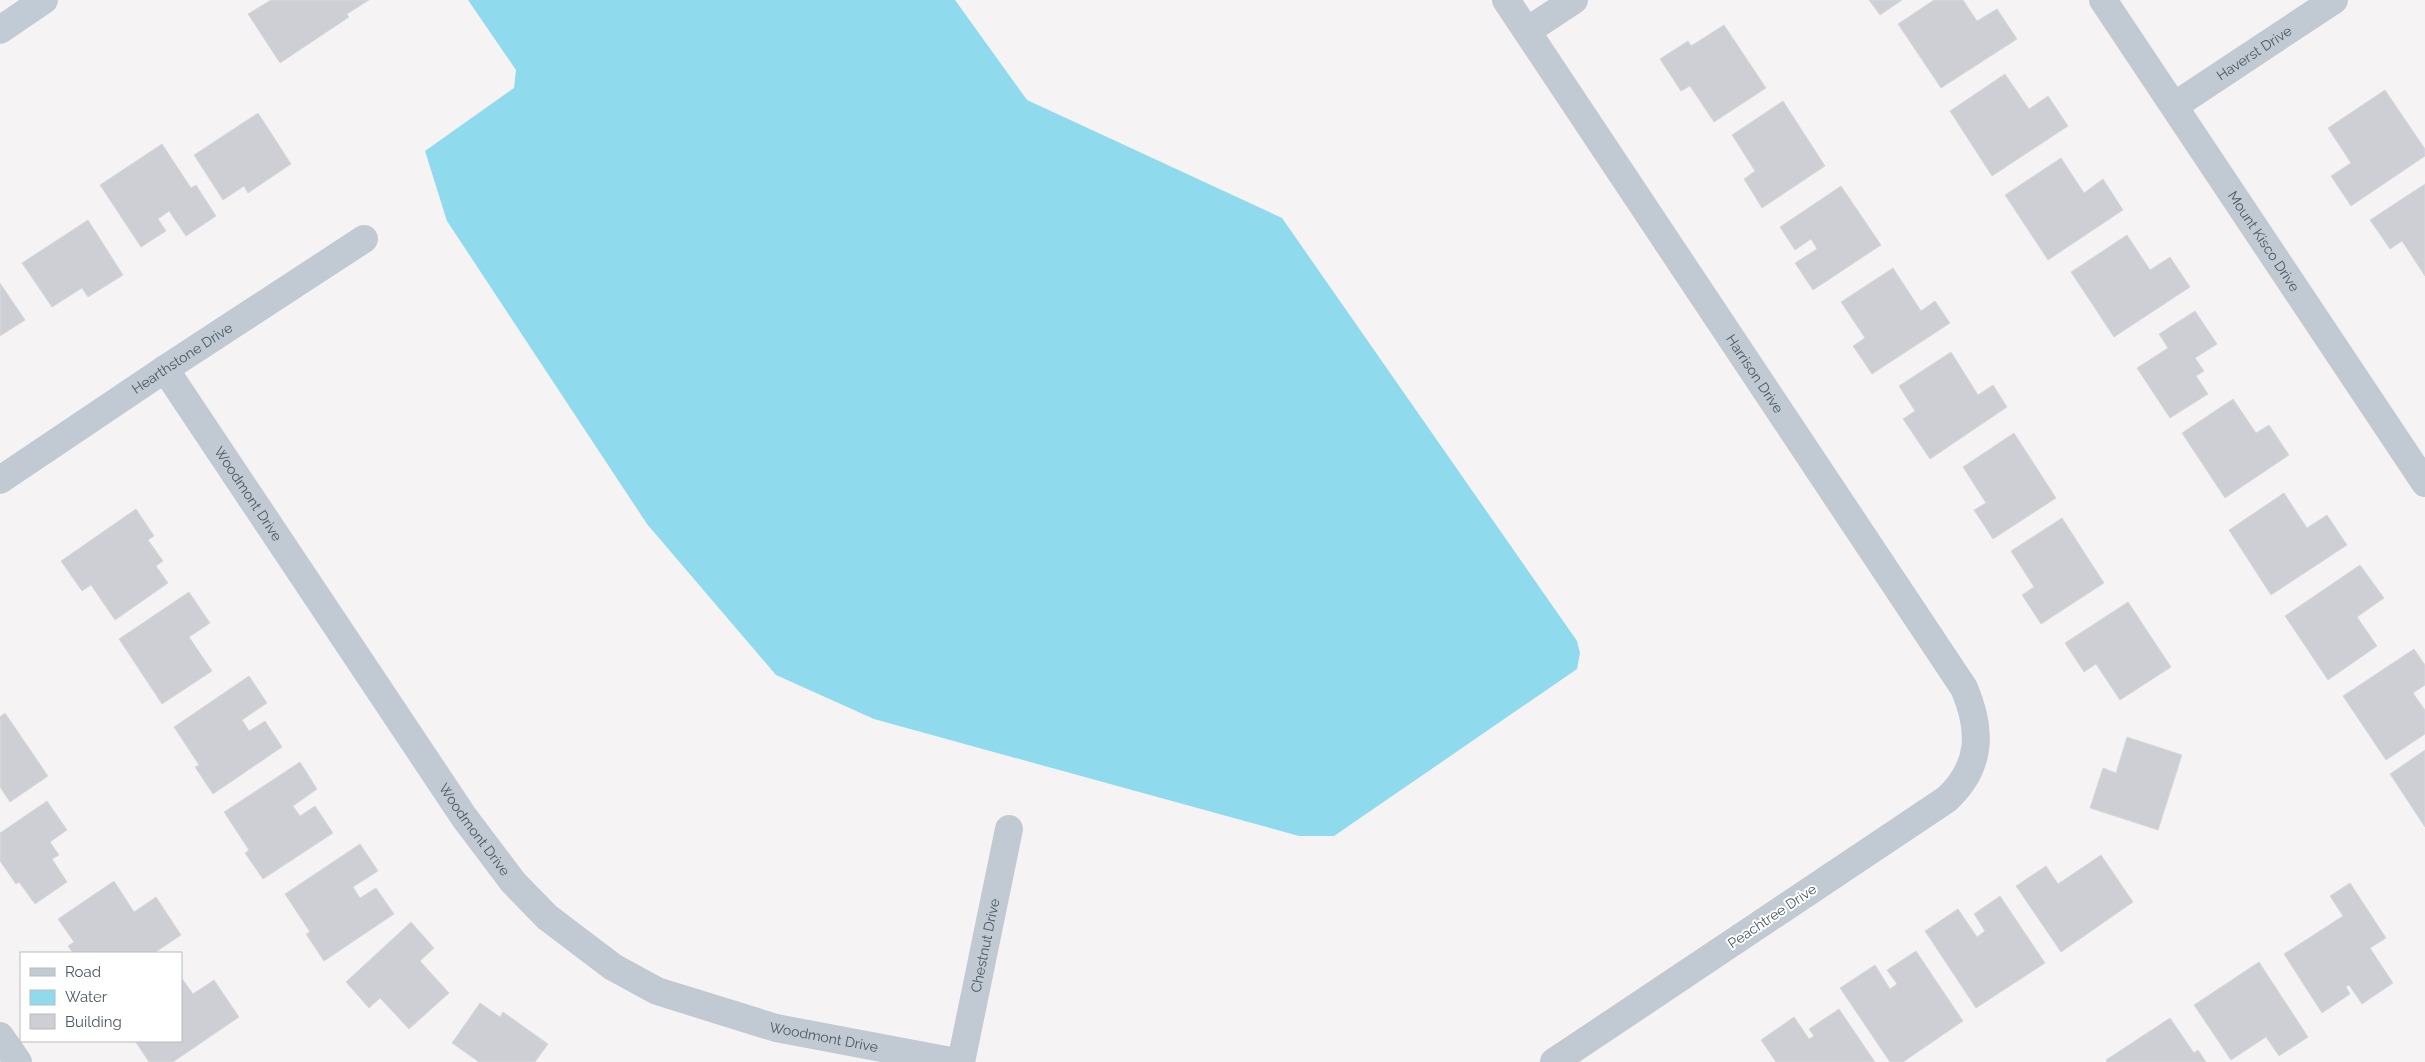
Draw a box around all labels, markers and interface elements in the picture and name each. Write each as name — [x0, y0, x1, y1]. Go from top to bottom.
street label: Haverst Drive — [2214, 22, 2295, 84]
street label: Mount Kisco Drive — [2225, 188, 2303, 294]
street label: Hearthstone Drive — [129, 319, 235, 397]
street label: Harrison Drive — [1723, 331, 1787, 416]
street label: Woodmont Drive — [211, 444, 285, 544]
street label: Woodmont Drive — [436, 780, 513, 879]
street label: Peachtree Drive — [1725, 881, 1819, 951]
street label: Chestnut Drive — [968, 897, 1002, 994]
legend — [20, 952, 182, 1042]
text: Road — [65, 963, 101, 981]
text: Water — [65, 988, 108, 1006]
text: Building — [65, 1013, 122, 1031]
street label: Woodmont Drive — [768, 1019, 879, 1055]

